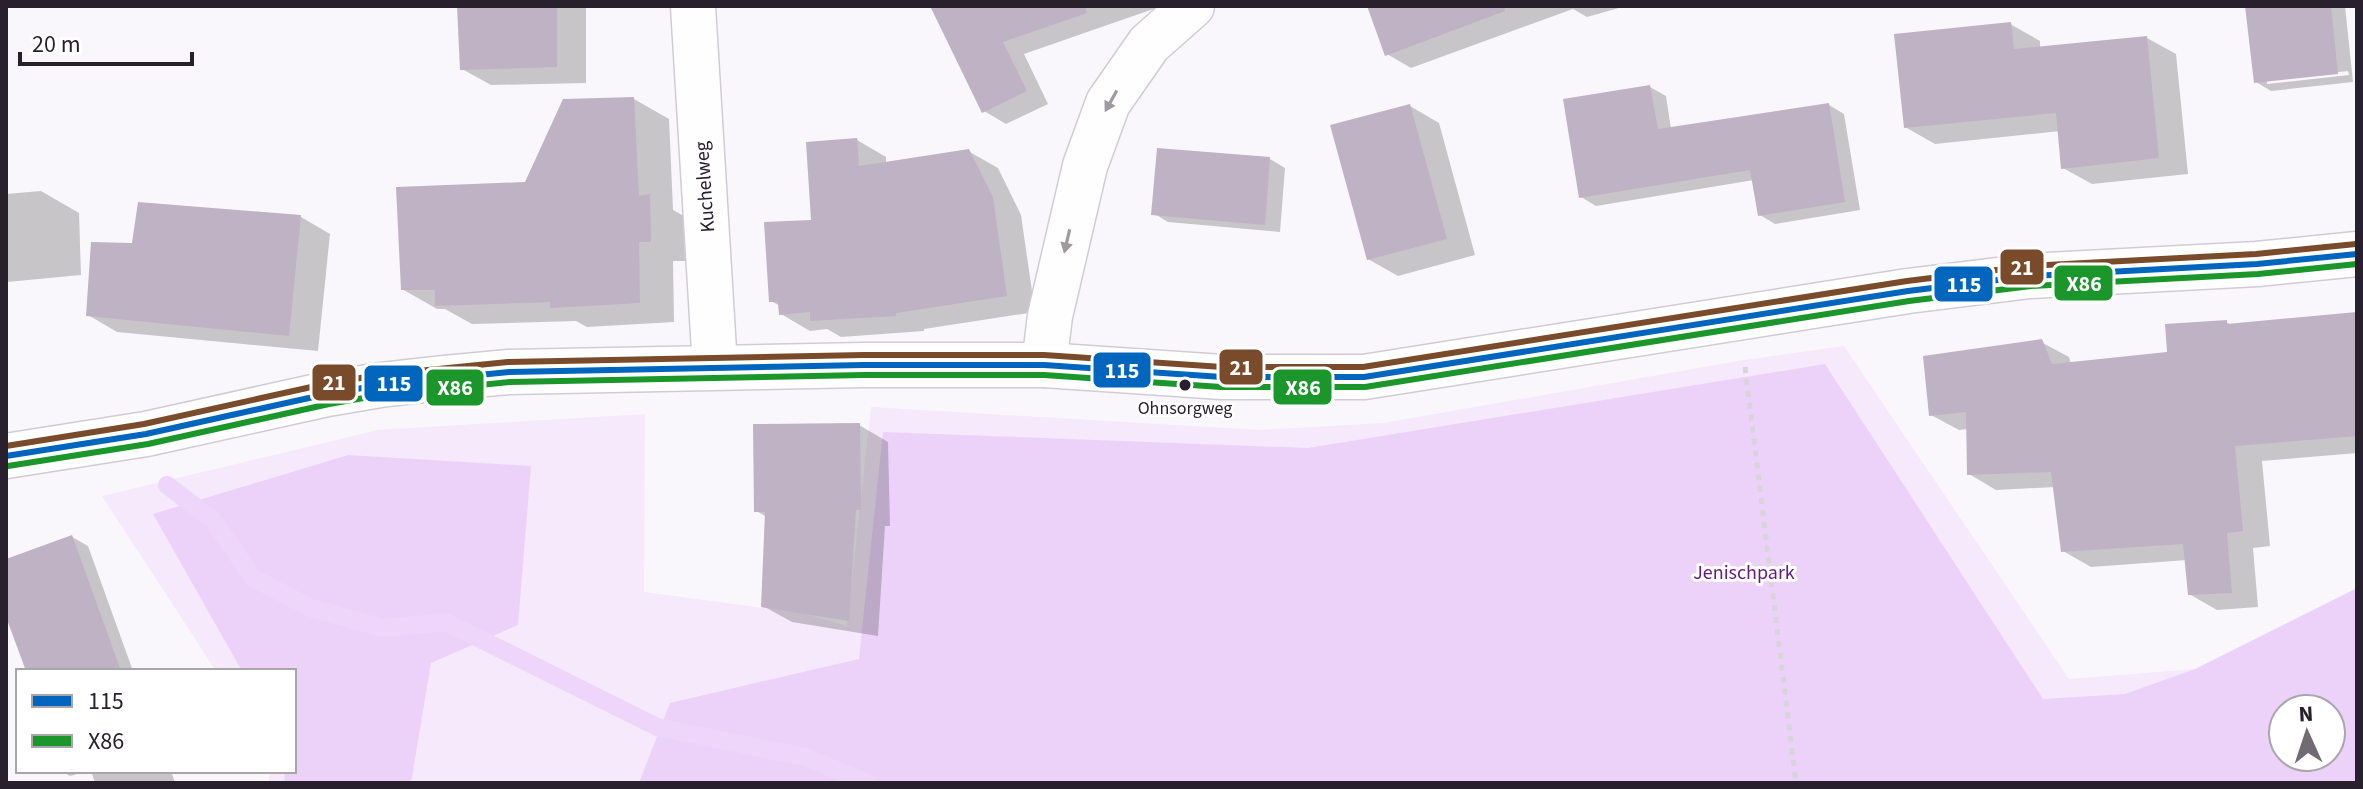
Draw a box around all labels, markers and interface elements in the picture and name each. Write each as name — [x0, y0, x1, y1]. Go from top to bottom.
scale bar — [20, 16, 192, 66]
text: 20 m — [32, 27, 81, 62]
one-way arrow — [1104, 90, 1118, 113]
street label: Kuchelweg — [688, 140, 722, 233]
one-way arrow — [1061, 229, 1073, 254]
line badge: 21 — [1999, 248, 2045, 286]
text: 21 — [2010, 252, 2034, 284]
line badge: X86 — [2053, 264, 2114, 302]
line badge: 115 — [1933, 265, 1994, 303]
text: X86 — [2066, 268, 2102, 300]
text: 115 — [1947, 269, 1981, 301]
line badge: 21 — [1218, 348, 1264, 386]
line badge: 115 — [1092, 351, 1152, 389]
text: 21 — [1229, 352, 1253, 384]
text: 115 — [1105, 355, 1139, 387]
line badge: 21 — [311, 363, 357, 402]
line badge: 115 — [363, 364, 424, 403]
text: 21 — [322, 367, 346, 399]
text: 115 — [377, 368, 411, 400]
line badge: X86 — [425, 368, 485, 407]
line badge: X86 — [1272, 368, 1333, 406]
text: X86 — [437, 372, 473, 404]
text: X86 — [1285, 372, 1321, 404]
marker: Ohnsorgweg — [1177, 377, 1193, 393]
place label: Ohnsorgweg — [1138, 396, 1232, 421]
park label: Jenischpark — [1693, 559, 1795, 587]
legend — [16, 669, 296, 773]
text: 115 — [88, 684, 124, 719]
north arrow — [2267, 693, 2347, 773]
text: N — [2298, 698, 2314, 730]
text: X86 — [88, 724, 124, 759]

